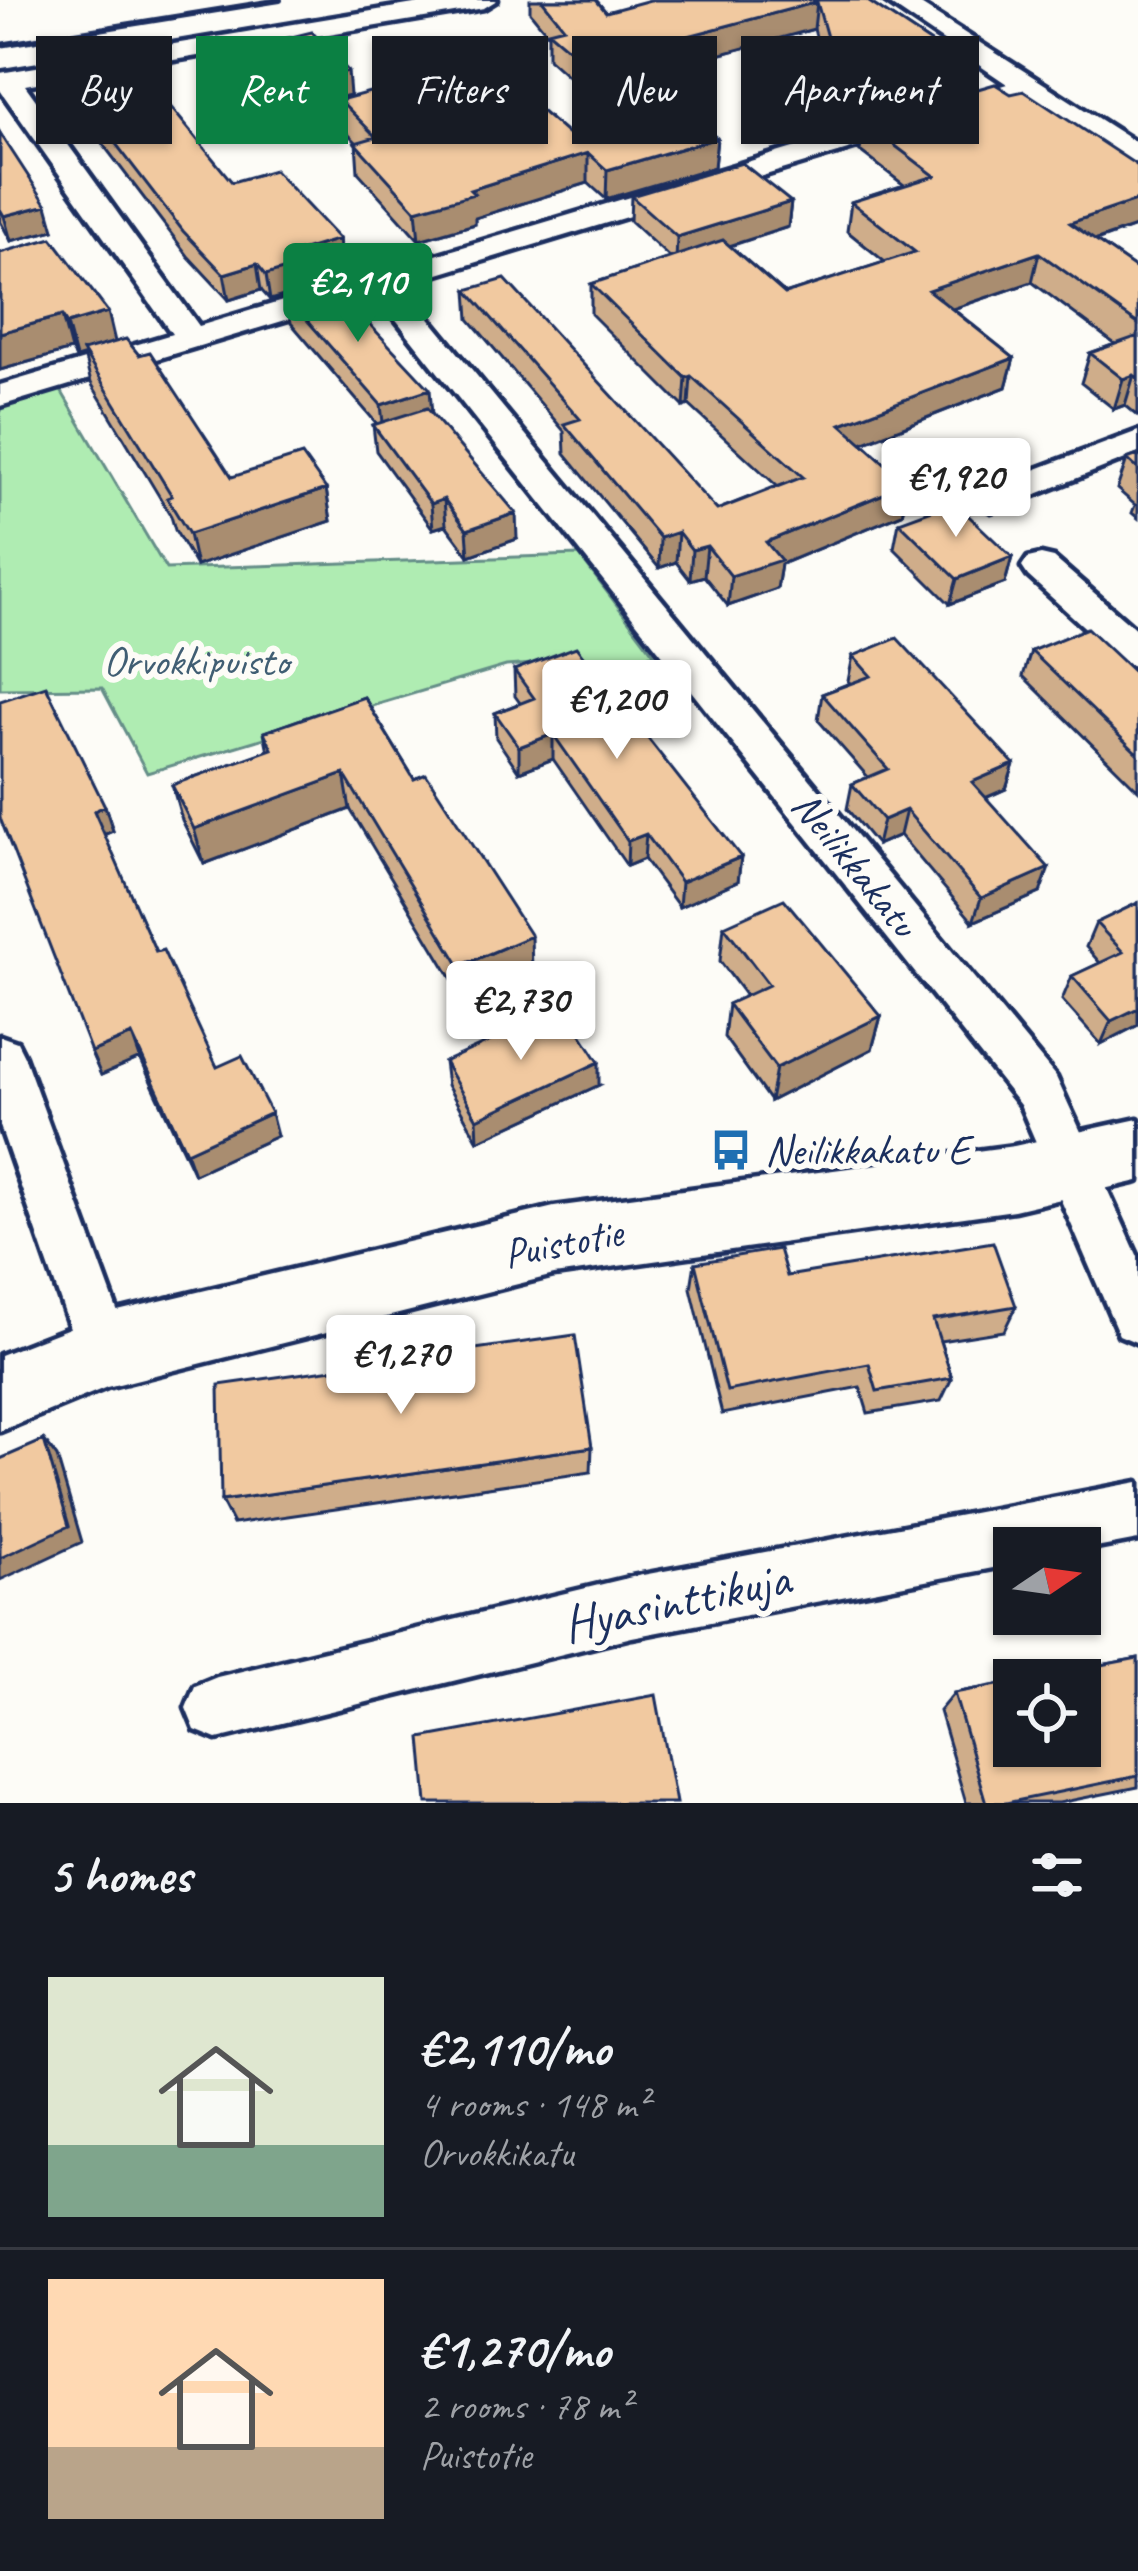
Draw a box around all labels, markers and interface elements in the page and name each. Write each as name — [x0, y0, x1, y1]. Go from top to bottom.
chip: Buy — [36, 36, 172, 144]
chip: Rent — [196, 36, 348, 144]
chip: Filters — [372, 36, 548, 144]
chip: New — [572, 36, 717, 144]
chip: Apartment — [741, 36, 979, 144]
pin: €2,110 — [260, 243, 456, 345]
text: €2,110 — [310, 257, 406, 306]
pin: €1,920 — [858, 438, 1054, 540]
text: €1,920 — [908, 452, 1004, 501]
park label: Orvokkipuisto — [103, 635, 293, 688]
pin: €1,200 — [519, 660, 715, 762]
text: €1,200 — [569, 674, 665, 723]
street label: Neilikkakatu — [780, 780, 931, 950]
pin: €2,730 — [423, 961, 619, 1063]
text: €2,730 — [473, 975, 569, 1024]
place label: Neilikkakatu E — [765, 1124, 975, 1177]
bus stop icon: Neilikkakatu E — [708, 1127, 754, 1173]
street label: Puistotie — [499, 1205, 629, 1280]
pin: €1,270 — [303, 1315, 499, 1417]
text: €1,270 — [353, 1329, 449, 1378]
north arrow — [993, 1527, 1101, 1635]
map controls — [993, 1527, 1101, 1767]
street label: Hyasinttikuja — [557, 1545, 799, 1656]
button: locate — [993, 1659, 1101, 1767]
icon: filters — [1024, 1842, 1090, 1908]
text: 5 homes — [48, 1843, 191, 1907]
text: €2,110/mo — [420, 2016, 610, 2080]
icon: home — [144, 2025, 288, 2169]
text: 4 rooms · 148 m² — [420, 2080, 648, 2129]
text: Orvokkikatu — [420, 2129, 573, 2178]
text: €1,270/mo — [420, 2318, 610, 2382]
icon: home — [144, 2327, 288, 2471]
text: 2 rooms · 78 m² — [420, 2382, 631, 2431]
text: Puistotie — [420, 2431, 532, 2480]

